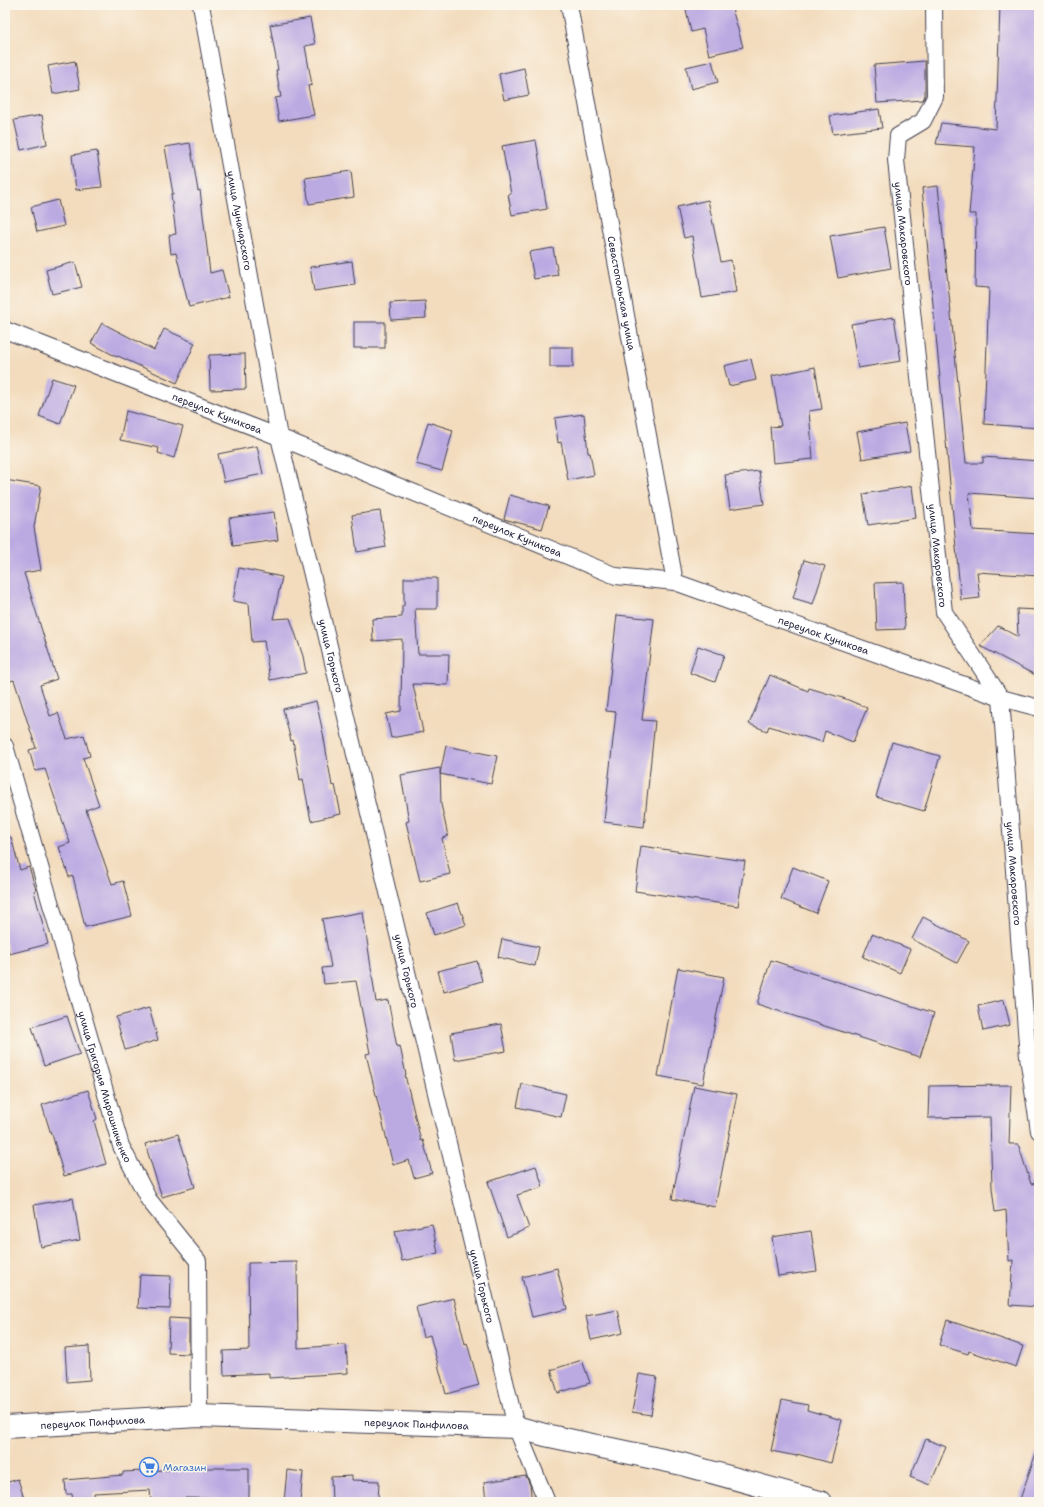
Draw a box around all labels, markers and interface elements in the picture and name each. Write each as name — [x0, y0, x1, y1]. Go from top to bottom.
street label: улица Луначарского — [225, 170, 255, 271]
street label: улица Макаровского — [892, 181, 916, 286]
street label: Севастопольская улица — [605, 235, 639, 352]
street label: переулок Куникова — [171, 390, 265, 437]
street label: улица Макаровского — [926, 503, 950, 608]
street label: переулок Куникова — [471, 511, 565, 560]
street label: переулок Куникова — [777, 613, 872, 657]
street label: улица Горького — [316, 618, 347, 694]
street label: улица Макаровского — [1004, 821, 1025, 926]
street label: улица Горького — [392, 933, 422, 1009]
street label: улица Григория Мирошниченко — [76, 1009, 135, 1164]
street label: улица Горького — [467, 1248, 497, 1324]
street label: переулок Панфилова — [40, 1413, 146, 1431]
street label: переулок Панфилова — [364, 1415, 470, 1432]
supermarket icon: Магазин — [138, 1456, 160, 1478]
place label: Магазин — [163, 1461, 207, 1474]

